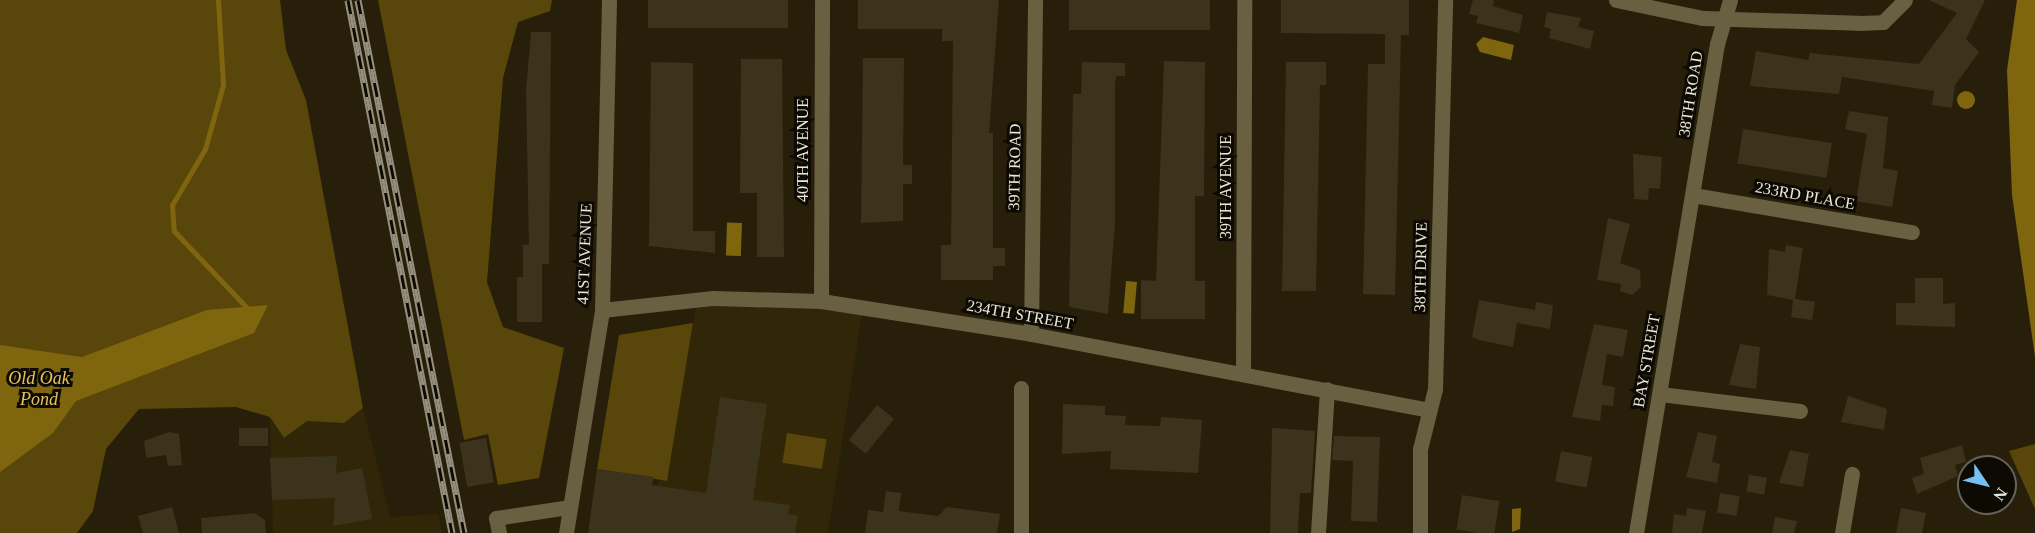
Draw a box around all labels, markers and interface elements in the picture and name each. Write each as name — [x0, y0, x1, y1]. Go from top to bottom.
street label: 38TH ROAD — [1675, 50, 1707, 138]
street label: 40TH AVENUE — [793, 97, 813, 203]
street label: 39TH ROAD — [1005, 124, 1025, 210]
street label: 39TH AVENUE — [1216, 134, 1236, 240]
street label: 233RD PLACE — [1754, 178, 1856, 214]
street label: 41ST AVENUE — [574, 203, 596, 305]
street label: 38TH DRIVE — [1411, 222, 1431, 312]
street label: 234TH STREET — [965, 296, 1075, 334]
street label: BAY STREET — [1629, 313, 1665, 409]
water label: Old Oak Pond — [8, 368, 70, 410]
north arrow — [1957, 455, 2017, 515]
text: N — [1990, 485, 2011, 504]

